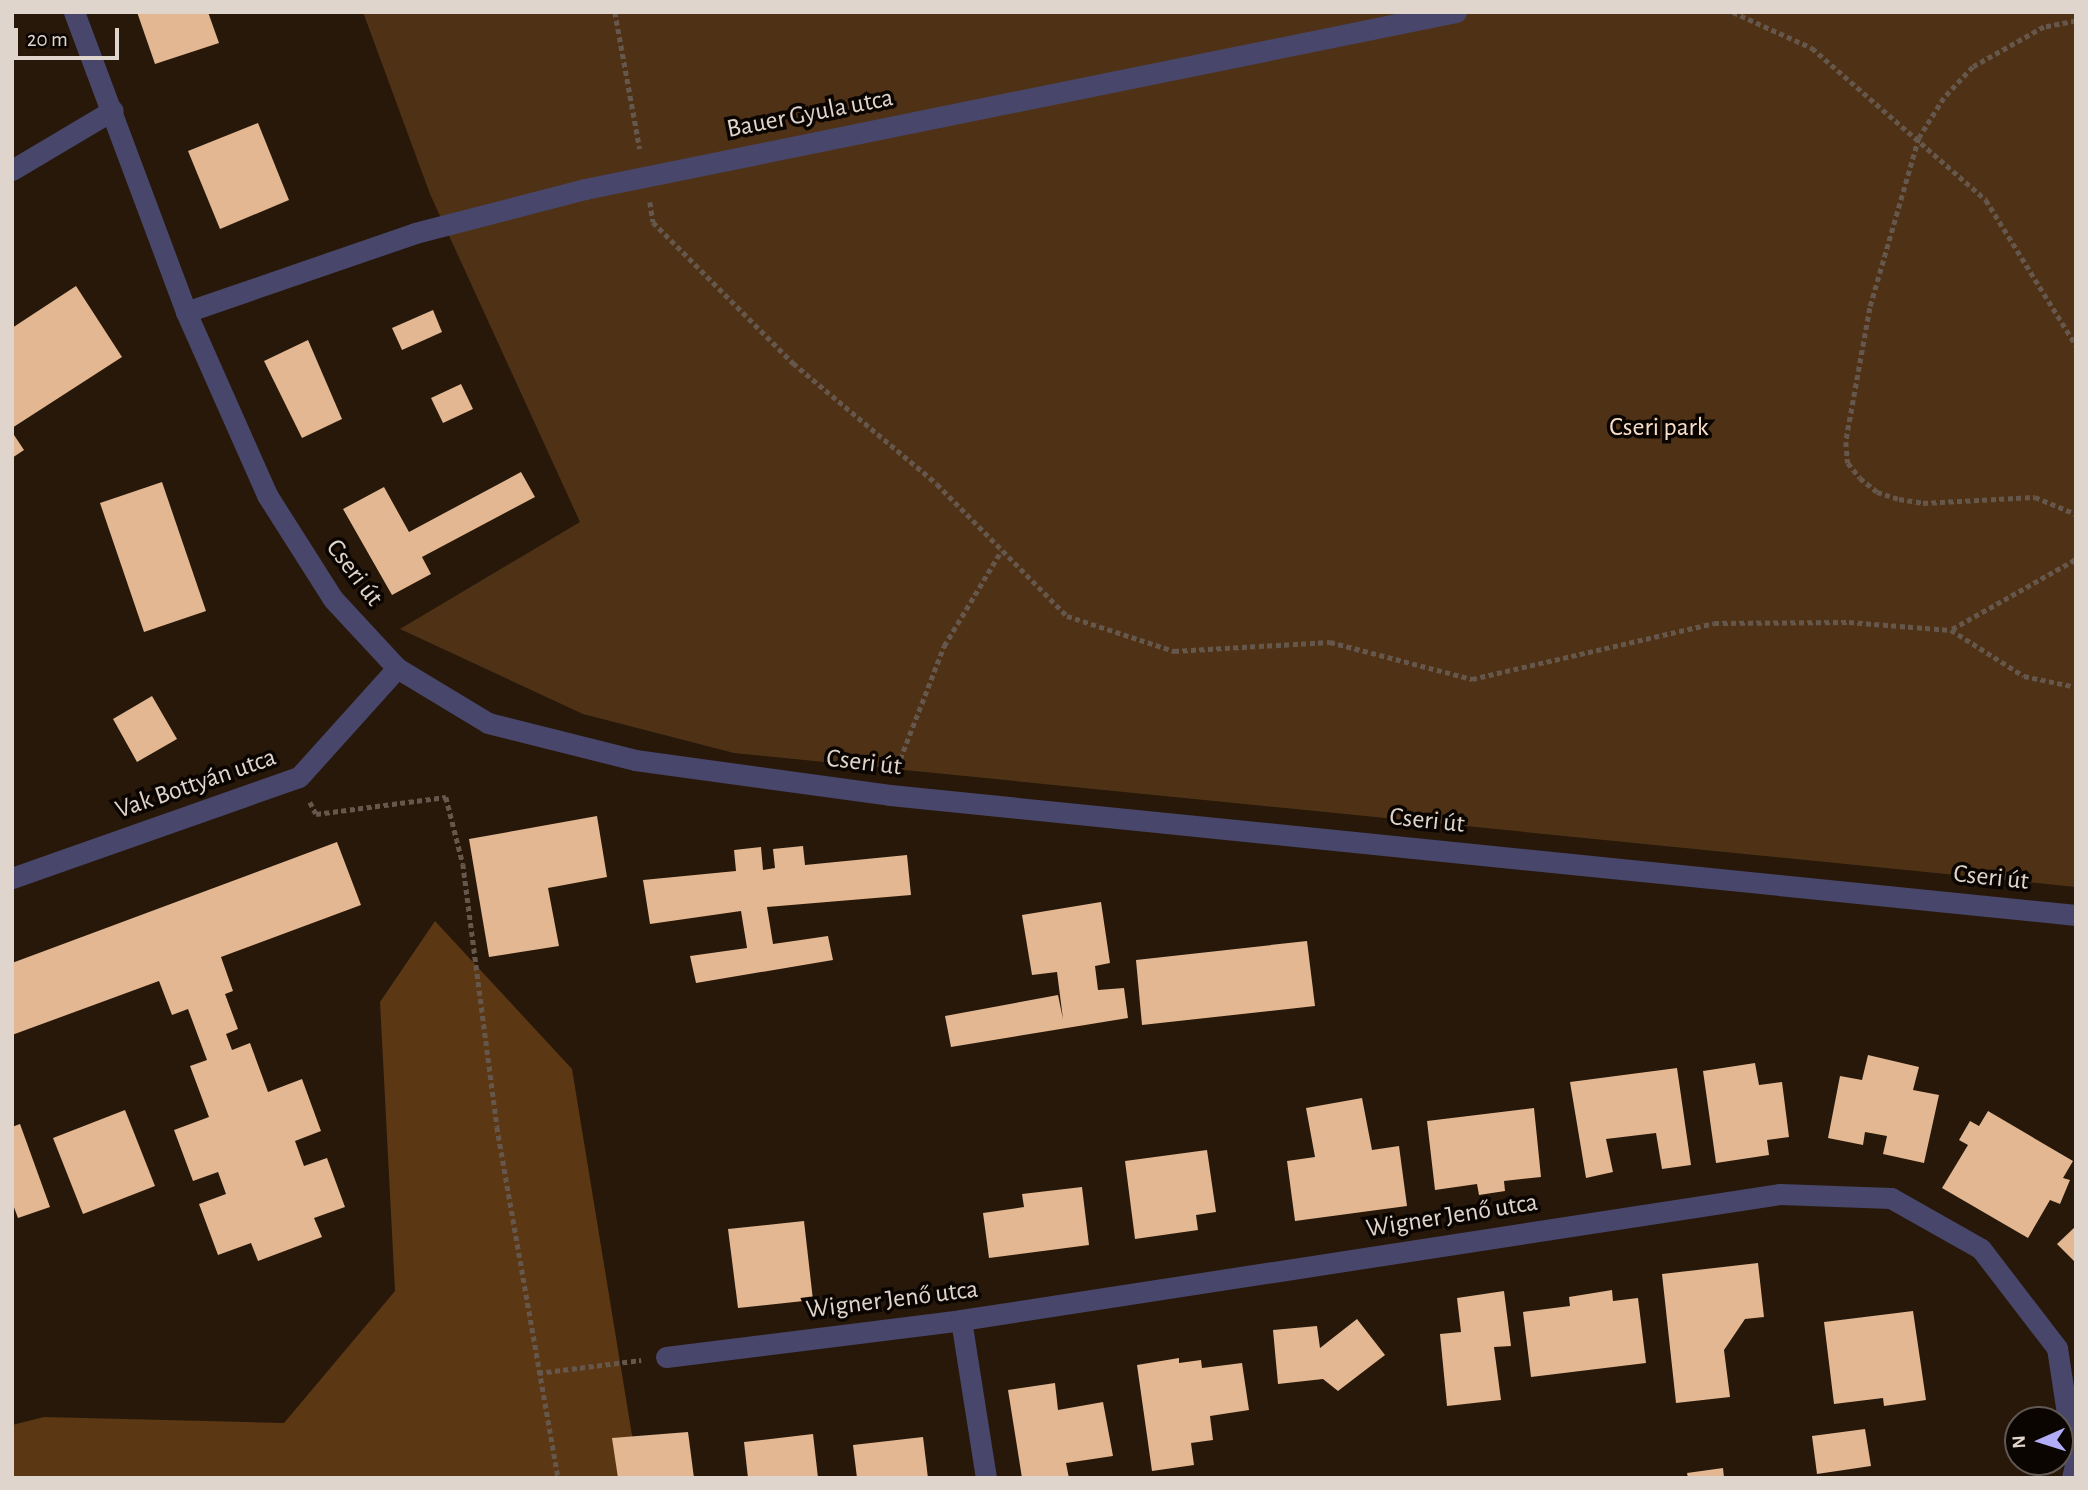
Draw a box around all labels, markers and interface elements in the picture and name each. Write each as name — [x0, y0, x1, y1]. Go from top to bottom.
scale bar — [18, 14, 122, 58]
text: 20 m — [27, 29, 68, 50]
street label: Bauer Gyula utca — [724, 83, 896, 145]
park label: Cseri park — [1609, 412, 1709, 444]
street label: Cseri út — [319, 533, 389, 613]
street label: Vak Bottyán utca — [112, 742, 280, 826]
street label: Cseri út — [825, 743, 903, 783]
street label: Cseri út — [1388, 802, 1466, 840]
street label: Cseri út — [1952, 859, 2030, 897]
street label: Wigner Jenő utca — [1364, 1187, 1540, 1245]
street label: Wigner Jenő utca — [804, 1274, 980, 1326]
north arrow — [2004, 1406, 2074, 1476]
text: N — [2010, 1435, 2029, 1449]

